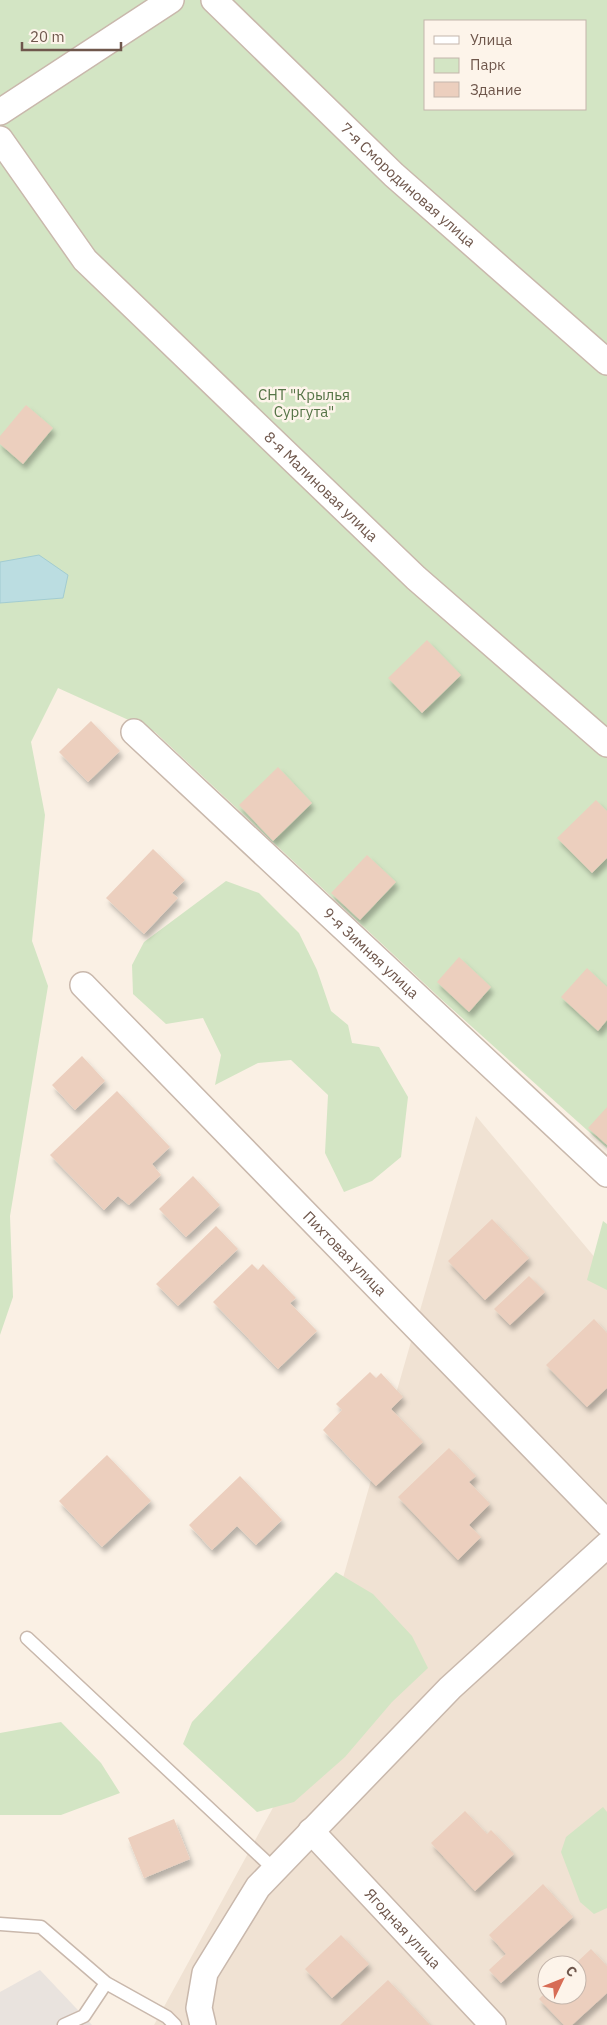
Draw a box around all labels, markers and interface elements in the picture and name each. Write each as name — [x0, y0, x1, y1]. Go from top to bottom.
scale bar — [22, 20, 121, 52]
legend — [424, 20, 587, 110]
text: 20 m — [30, 27, 65, 46]
text: Улица — [470, 30, 512, 49]
text: Парк — [470, 55, 505, 74]
text: Здание — [470, 80, 522, 99]
street label: 7-я Смородиновая улица — [337, 118, 480, 251]
park label: CНТ "Крылья Сургута" — [258, 385, 350, 421]
street label: 8-я Малиновая улица — [260, 427, 382, 545]
street label: 9-я Зимняя улица — [319, 903, 423, 1002]
street label: Пихтовая улица — [299, 1207, 391, 1300]
street label: Ягодная улица — [361, 1884, 445, 1973]
north arrow — [537, 1955, 587, 2005]
text: С — [562, 1962, 581, 1981]

